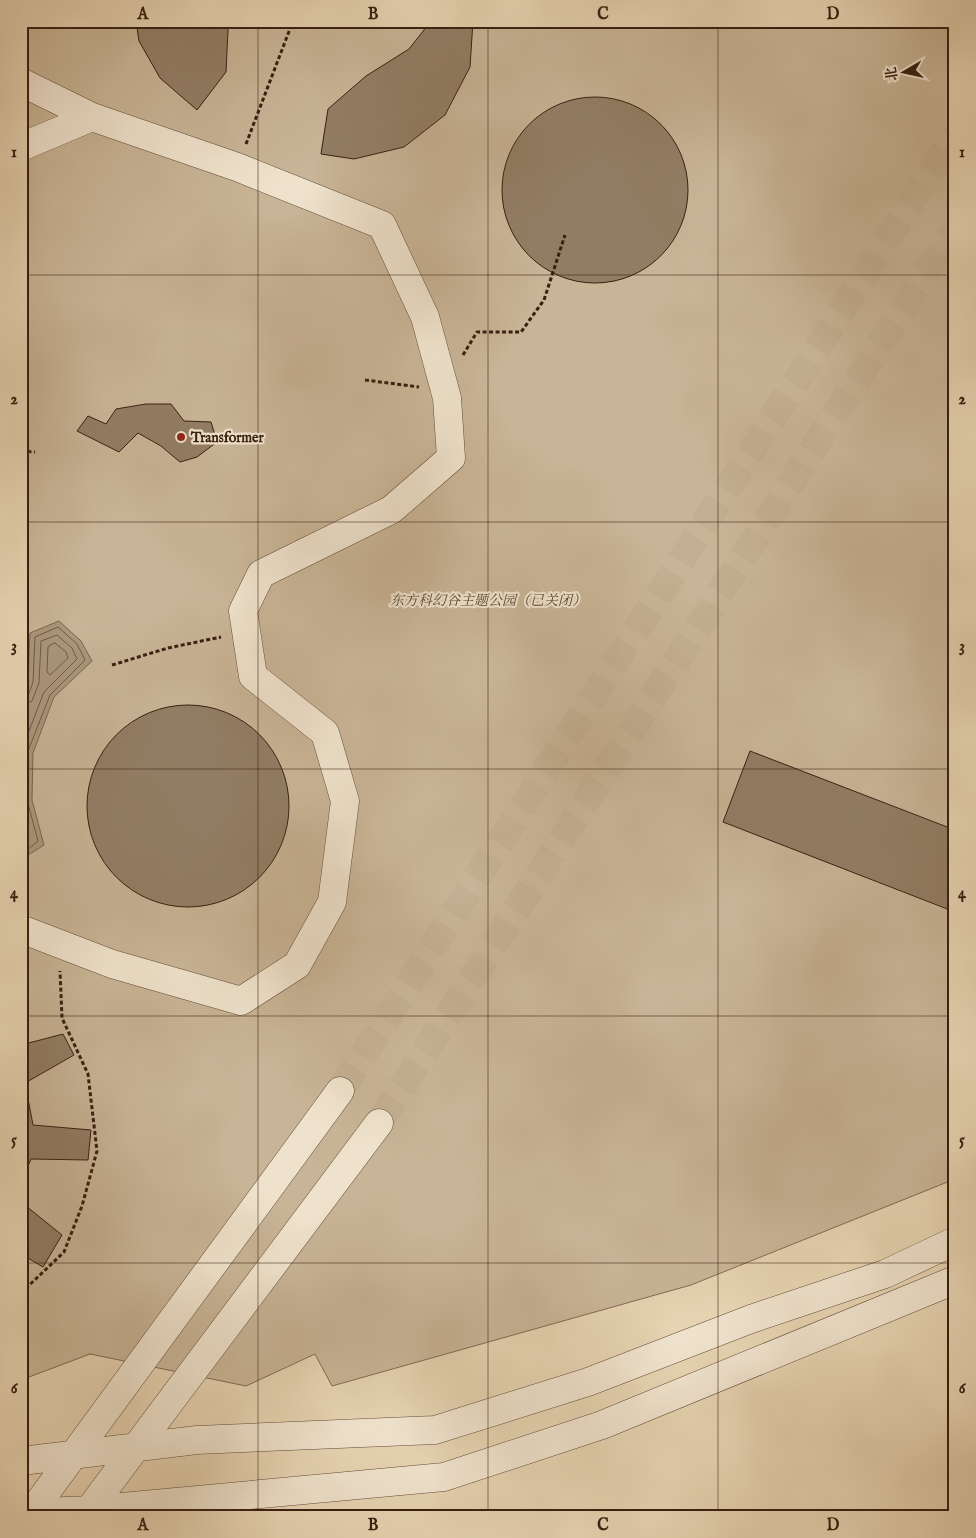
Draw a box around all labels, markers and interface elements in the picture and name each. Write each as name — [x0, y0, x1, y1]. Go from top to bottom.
text: A — [137, 5, 150, 25]
text: B — [368, 5, 379, 25]
text: C — [597, 5, 609, 25]
text: D — [827, 5, 840, 25]
north arrow — [878, 48, 928, 98]
text: 北 — [882, 66, 902, 82]
text: 1 — [11, 143, 17, 163]
text: 1 — [959, 143, 965, 163]
text: 2 — [10, 390, 18, 410]
text: 2 — [958, 390, 966, 410]
place label: Transformer — [190, 429, 265, 447]
marker: Transformer — [175, 431, 187, 443]
park label: 东方科幻谷主题公园（已关闭） — [390, 592, 586, 610]
text: 3 — [11, 637, 17, 657]
text: 3 — [959, 637, 965, 657]
text: 4 — [10, 884, 19, 904]
text: 4 — [958, 884, 967, 904]
text: 5 — [11, 1131, 17, 1151]
text: 5 — [959, 1131, 965, 1151]
text: 6 — [11, 1379, 19, 1399]
text: 6 — [959, 1379, 967, 1399]
text: A — [137, 1516, 150, 1536]
text: B — [368, 1516, 379, 1536]
text: C — [597, 1516, 609, 1536]
text: D — [827, 1516, 840, 1536]

